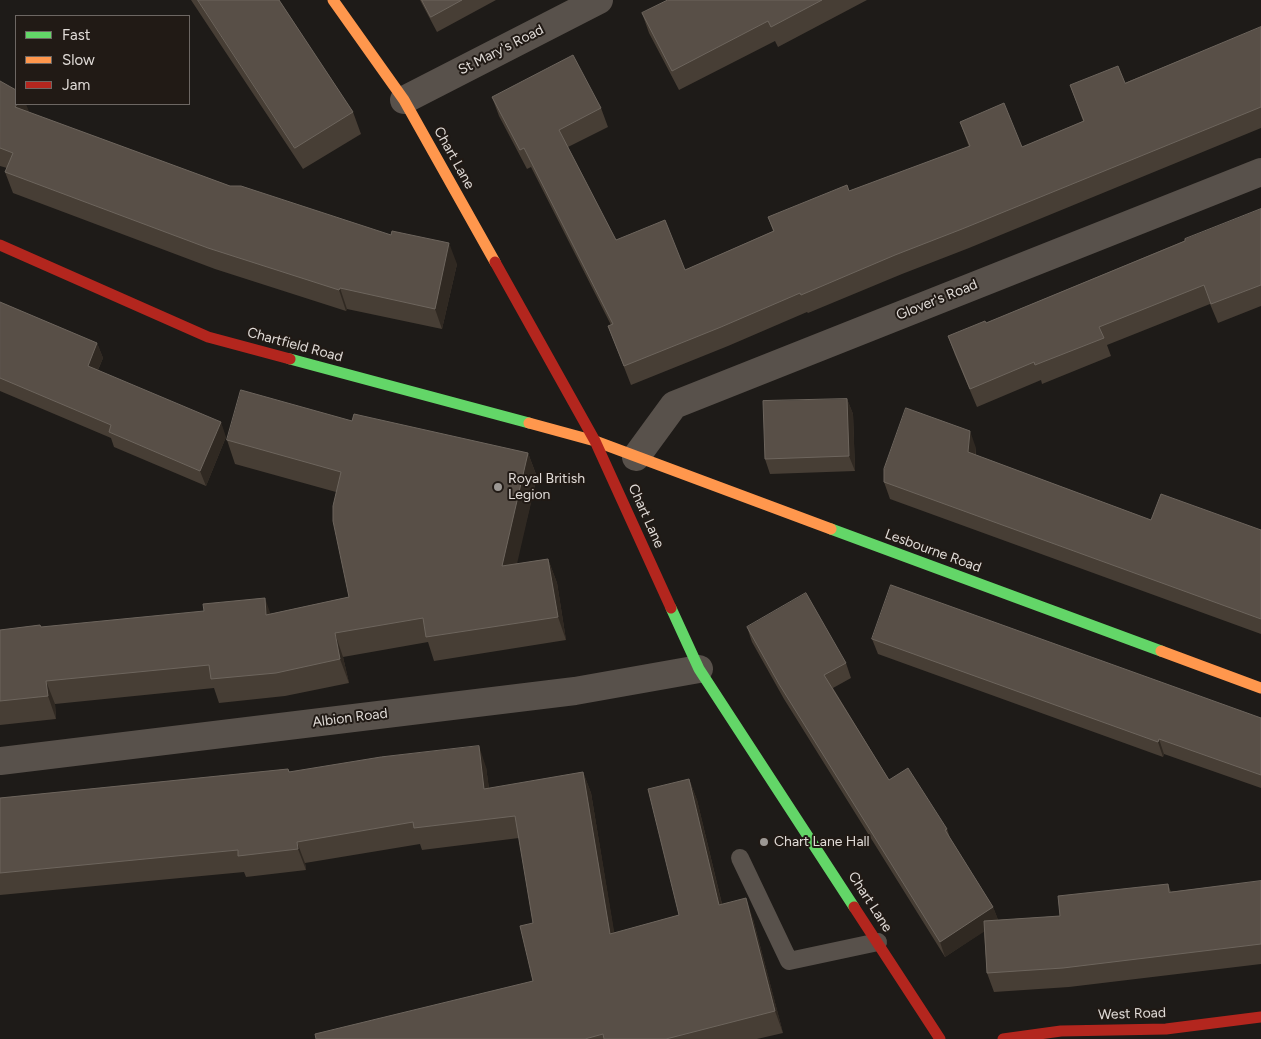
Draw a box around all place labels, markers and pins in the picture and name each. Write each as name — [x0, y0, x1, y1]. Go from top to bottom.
place label: Royal British Legion — [508, 471, 585, 504]
marker: Royal British Legion — [492, 481, 504, 493]
place label: Chart Lane Hall — [774, 834, 870, 850]
marker: Chart Lane Hall — [758, 836, 770, 848]

